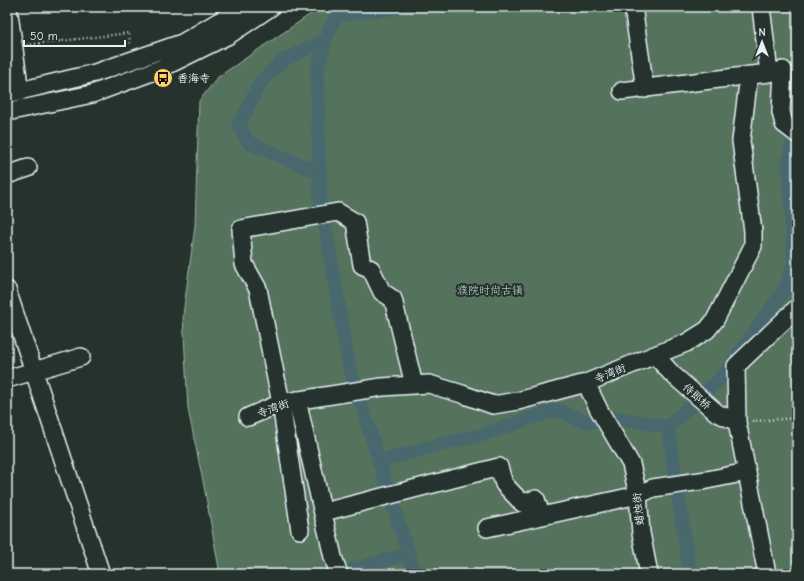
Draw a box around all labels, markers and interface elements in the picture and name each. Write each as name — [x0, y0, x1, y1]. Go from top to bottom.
scale bar — [24, 22, 125, 48]
north arrow — [742, 22, 782, 62]
text: N — [758, 26, 766, 39]
text: 50 m — [30, 29, 58, 43]
bus stop icon: 香海寺 — [152, 67, 174, 89]
place label: 香海寺 — [177, 72, 210, 85]
park label: 濮院时尚古镇 — [457, 284, 523, 297]
street label: 寺湾街 — [592, 361, 629, 386]
street label: 侍郎桥 — [680, 381, 713, 412]
street label: 寺湾街 — [255, 396, 292, 420]
street label: 蜡烛街 — [630, 491, 647, 526]

